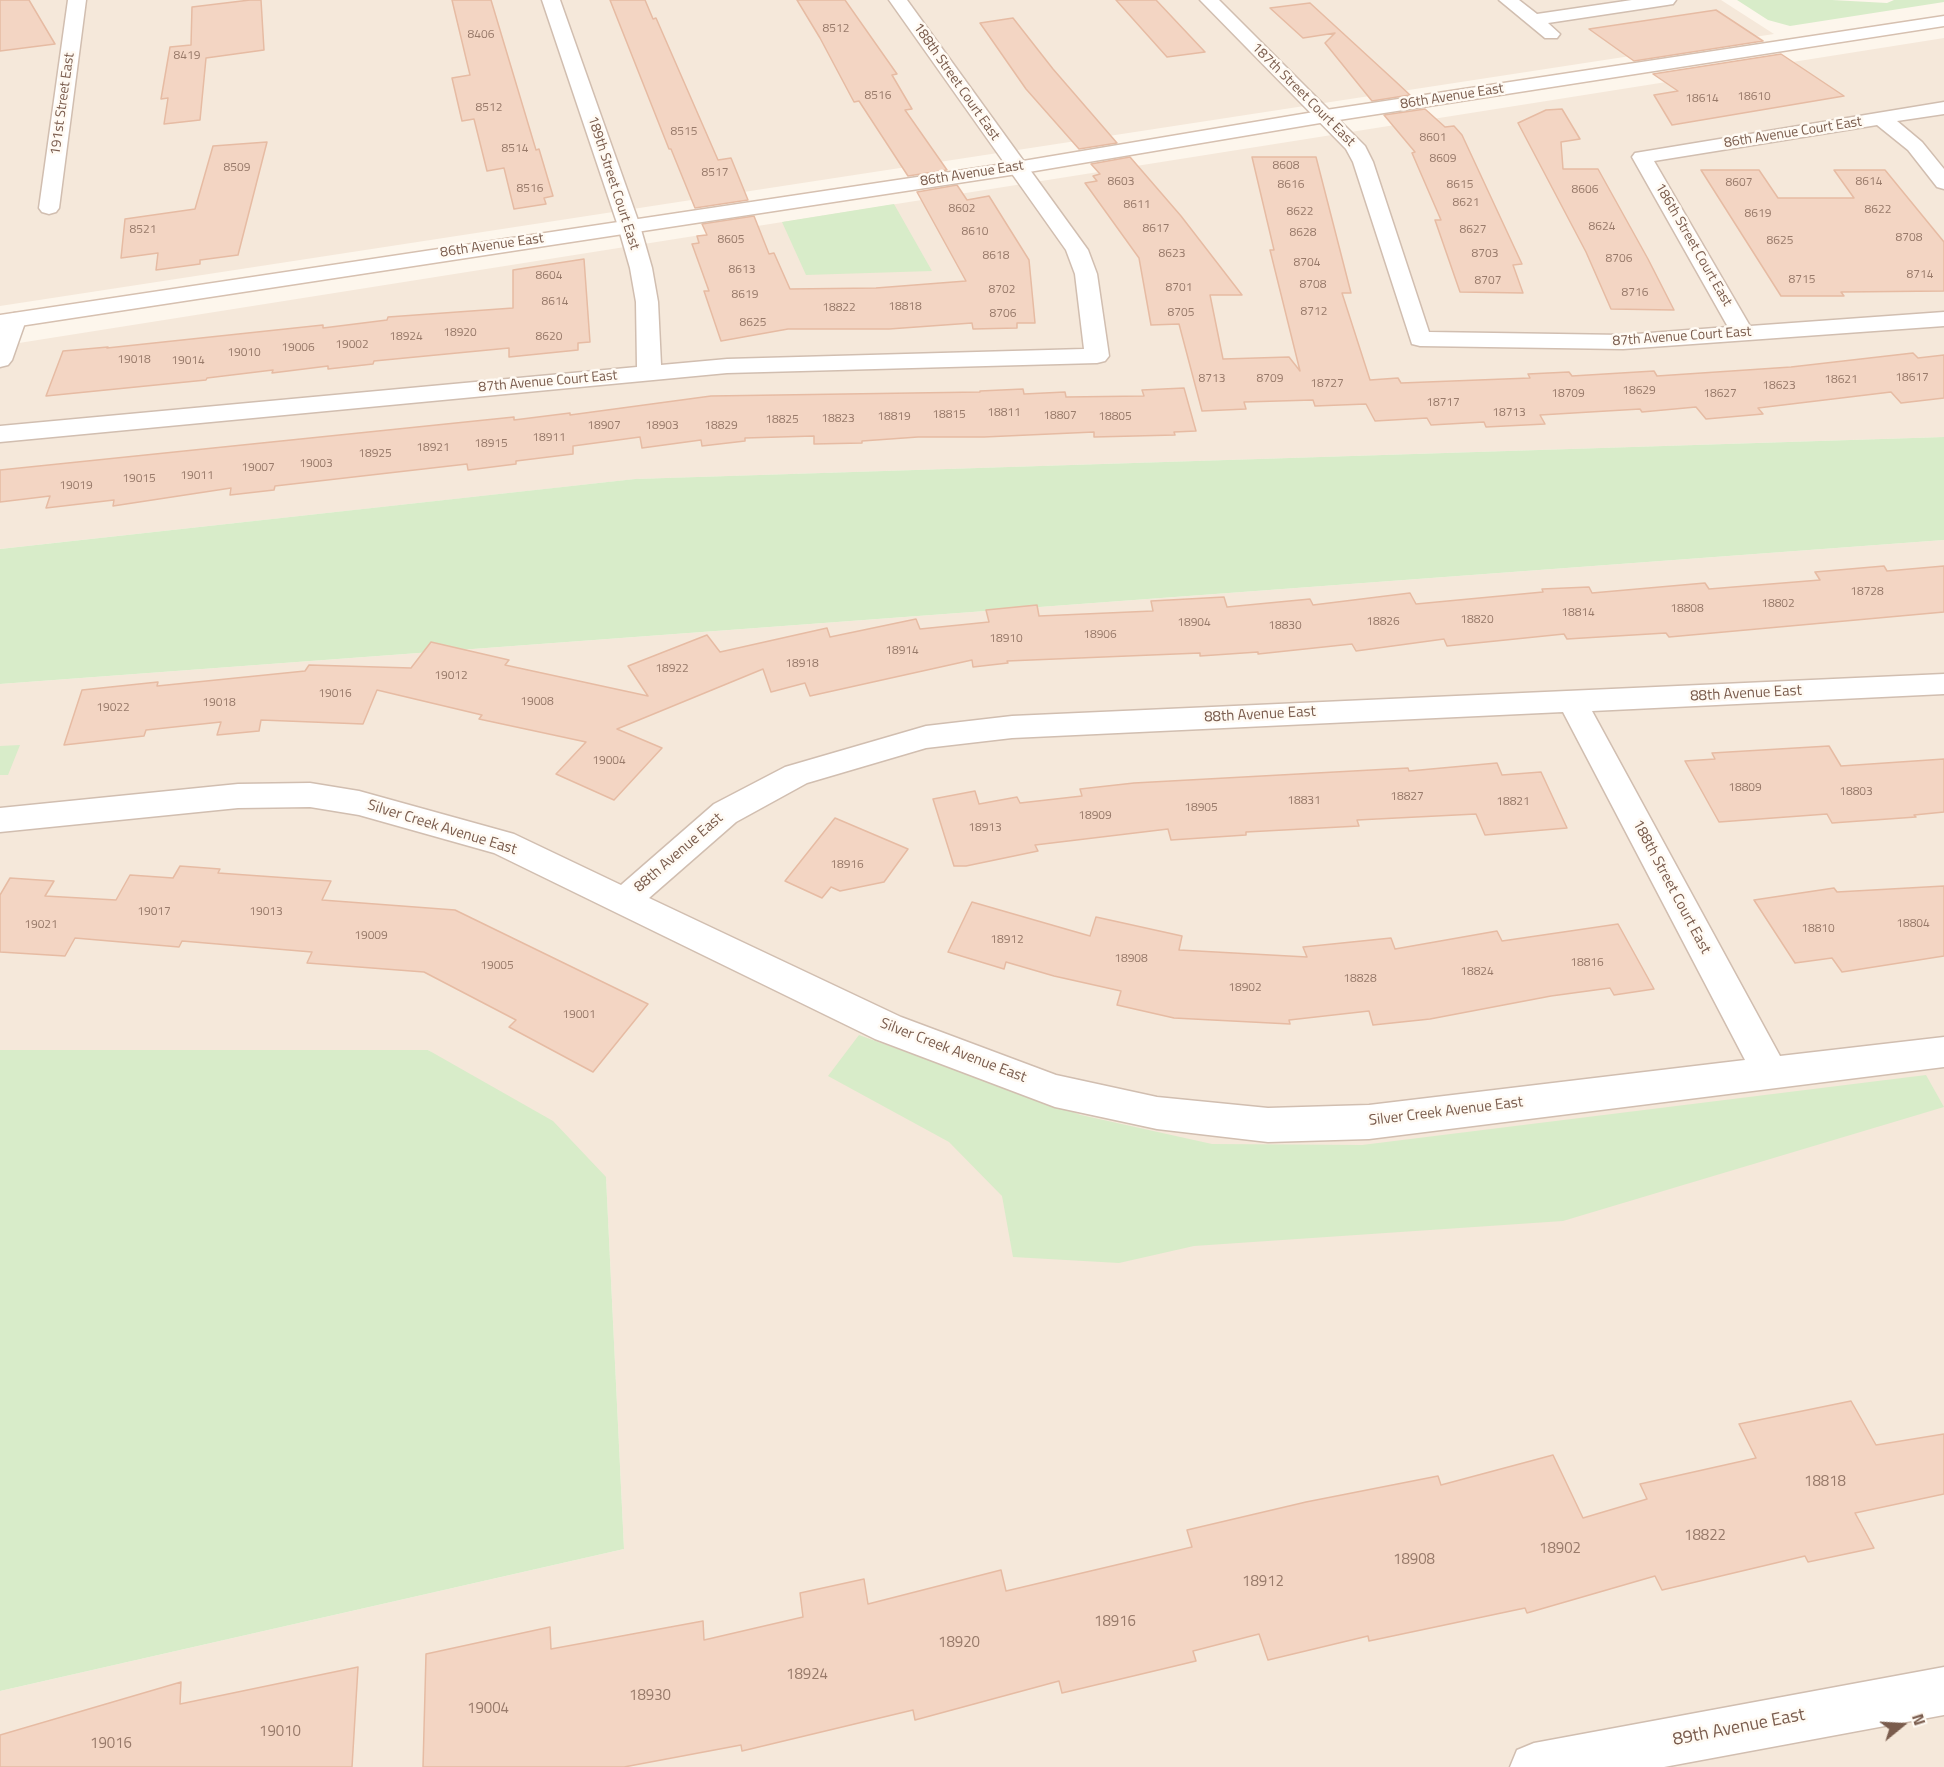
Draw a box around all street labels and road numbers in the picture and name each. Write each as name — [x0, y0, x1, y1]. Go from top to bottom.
street label: 188th Street Court East — [909, 20, 1003, 144]
street label: 187th Street Court East — [1248, 40, 1358, 150]
street label: 191st Street East — [47, 52, 79, 156]
street label: 86th Avenue East — [1399, 81, 1505, 113]
street label: 189th Street Court East — [583, 114, 643, 252]
street label: 86th Avenue Court East — [1723, 114, 1863, 152]
street label: 86th Avenue East — [919, 158, 1025, 190]
street label: 186th Street Court East — [1651, 180, 1735, 310]
street label: 86th Avenue East — [439, 230, 545, 262]
street label: 87th Avenue Court East — [1612, 324, 1752, 350]
street label: 87th Avenue Court East — [478, 368, 618, 396]
street label: 88th Avenue East — [1690, 682, 1802, 706]
street label: 88th Avenue East — [1204, 703, 1316, 727]
street label: Silver Creek Avenue East — [365, 797, 519, 859]
street label: 88th Avenue East — [631, 810, 727, 896]
street label: 188th Street Court East — [1628, 817, 1714, 957]
street label: Silver Creek Avenue East — [877, 1015, 1029, 1087]
street label: Silver Creek Avenue East — [1368, 1094, 1524, 1130]
street label: 89th Avenue East — [1671, 1705, 1807, 1751]

